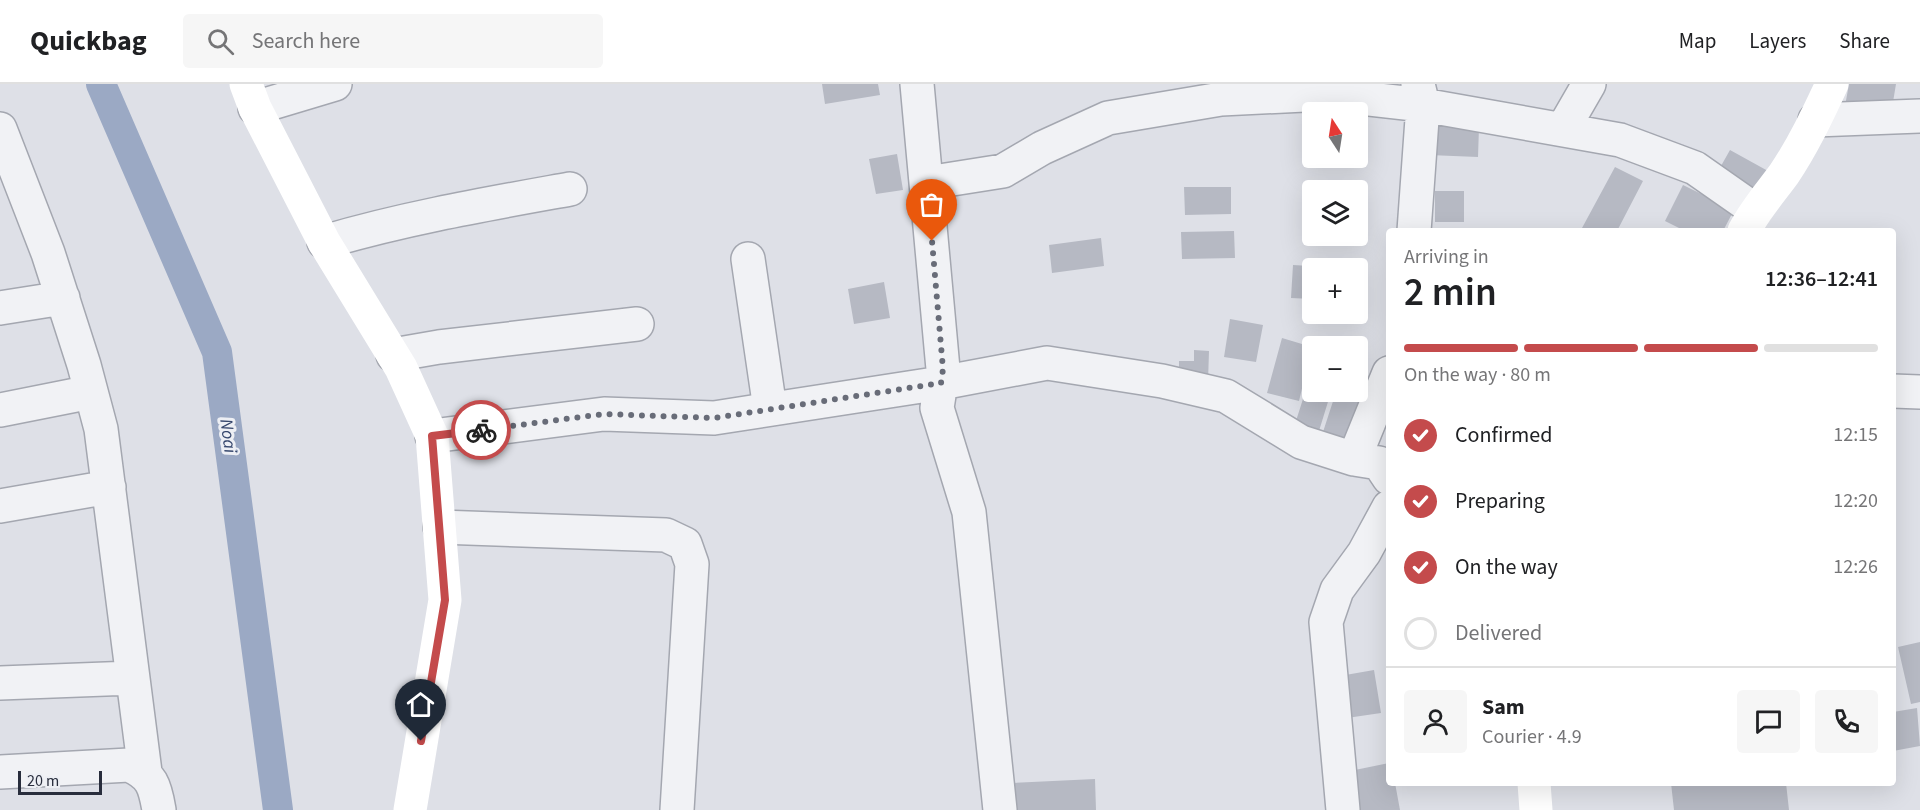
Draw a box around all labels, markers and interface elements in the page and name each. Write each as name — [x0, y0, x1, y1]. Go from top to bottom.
search box — [183, 14, 603, 68]
text: Quickbag — [30, 21, 147, 61]
icon: search — [204, 25, 237, 58]
text: Search here — [252, 25, 360, 57]
text: Map — [1679, 26, 1716, 56]
text: Layers — [1749, 26, 1806, 56]
text: Share — [1839, 26, 1890, 56]
north arrow — [1302, 102, 1368, 168]
map controls — [1302, 102, 1368, 402]
pin — [906, 179, 957, 241]
button: layers — [1302, 180, 1368, 246]
icon: bag — [915, 188, 948, 221]
text: Arriving in — [1404, 243, 1489, 271]
button: + — [1302, 258, 1368, 324]
text: 12:36–12:41 — [1765, 263, 1878, 295]
text: 2 min — [1404, 265, 1497, 321]
button: − — [1302, 336, 1368, 402]
text: On the way · 80 m — [1404, 361, 1551, 389]
courier — [451, 400, 511, 460]
icon: bike — [465, 414, 498, 447]
water label: Noai — [213, 417, 243, 455]
icon: check — [1404, 419, 1437, 452]
text: Confirmed — [1455, 419, 1552, 451]
text: 12:15 — [1833, 421, 1878, 449]
icon: check — [1404, 485, 1437, 518]
text: Preparing — [1455, 485, 1545, 517]
text: 12:20 — [1833, 487, 1878, 515]
icon: check — [1404, 551, 1437, 584]
text: On the way — [1455, 551, 1558, 583]
text: 12:26 — [1833, 553, 1878, 581]
text: Delivered — [1455, 617, 1542, 649]
pin — [395, 679, 446, 741]
icon: home — [404, 688, 437, 721]
button: person — [1404, 690, 1467, 753]
button: chat — [1737, 690, 1800, 753]
button: phone — [1815, 690, 1878, 753]
text: Sam — [1482, 691, 1525, 723]
text: Courier · 4.9 — [1482, 723, 1582, 751]
scale bar — [18, 768, 102, 796]
text: 20 m — [27, 770, 59, 792]

